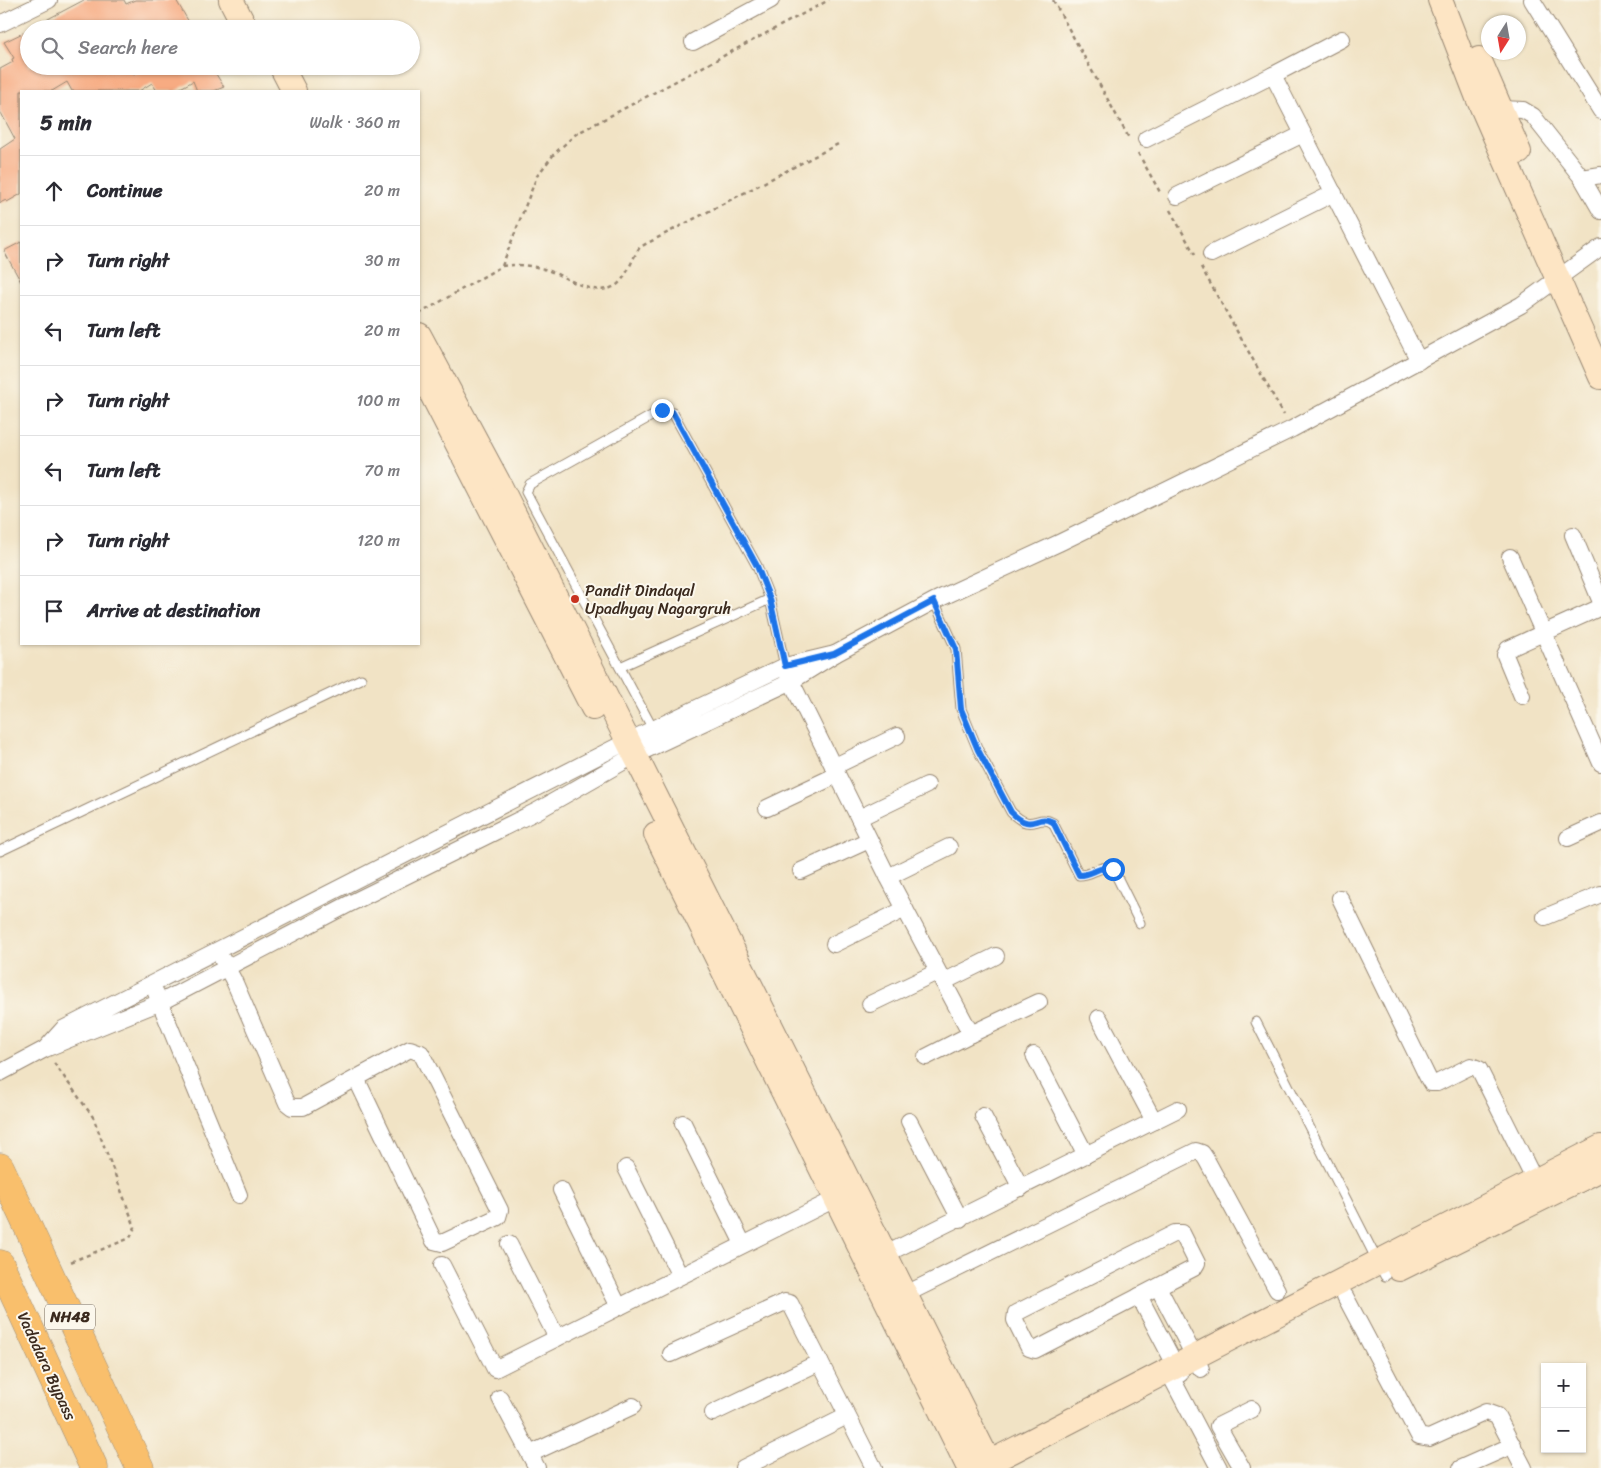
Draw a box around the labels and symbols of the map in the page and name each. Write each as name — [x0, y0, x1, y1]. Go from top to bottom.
north arrow — [1481, 15, 1526, 60]
route end — [651, 399, 674, 422]
place label: Pandit Dindayal Upadhyay Nagargruh — [585, 576, 731, 623]
marker: Pandit Dindayal Upadhyay Nagargruh — [569, 593, 581, 605]
route start — [1102, 858, 1125, 881]
road number: NH48 — [45, 1304, 95, 1330]
street label: Vadodara Bypass — [9, 1307, 85, 1426]

